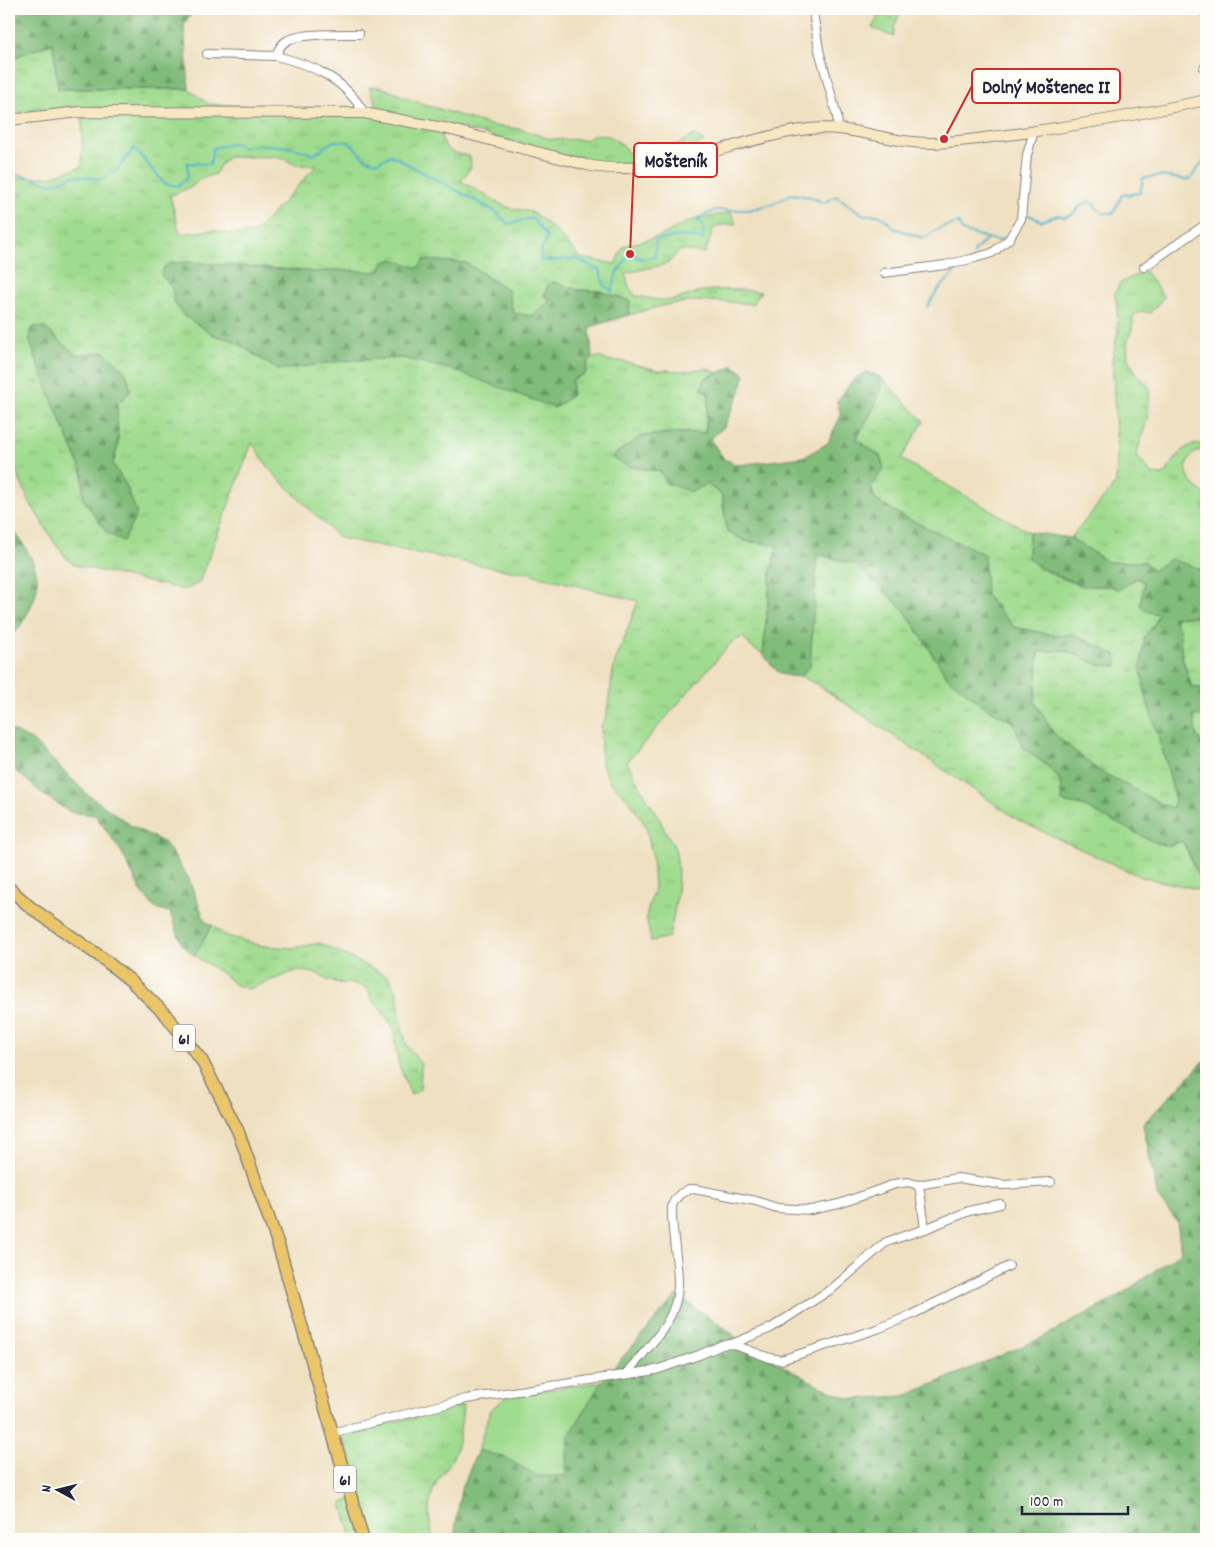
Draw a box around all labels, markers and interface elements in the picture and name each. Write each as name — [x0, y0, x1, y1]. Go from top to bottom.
callout: Dolný Moštenec II — [972, 69, 1120, 103]
text: Dolný Moštenec II — [982, 76, 1110, 103]
callout: Mošteník — [634, 143, 717, 177]
text: Mošteník — [644, 150, 708, 177]
road number: 61 — [173, 1024, 195, 1052]
north arrow — [32, 1466, 82, 1516]
road number: 61 — [334, 1466, 356, 1492]
scale bar — [1022, 1483, 1129, 1515]
text: N — [37, 1484, 57, 1493]
text: 100 m — [1030, 1492, 1063, 1514]

